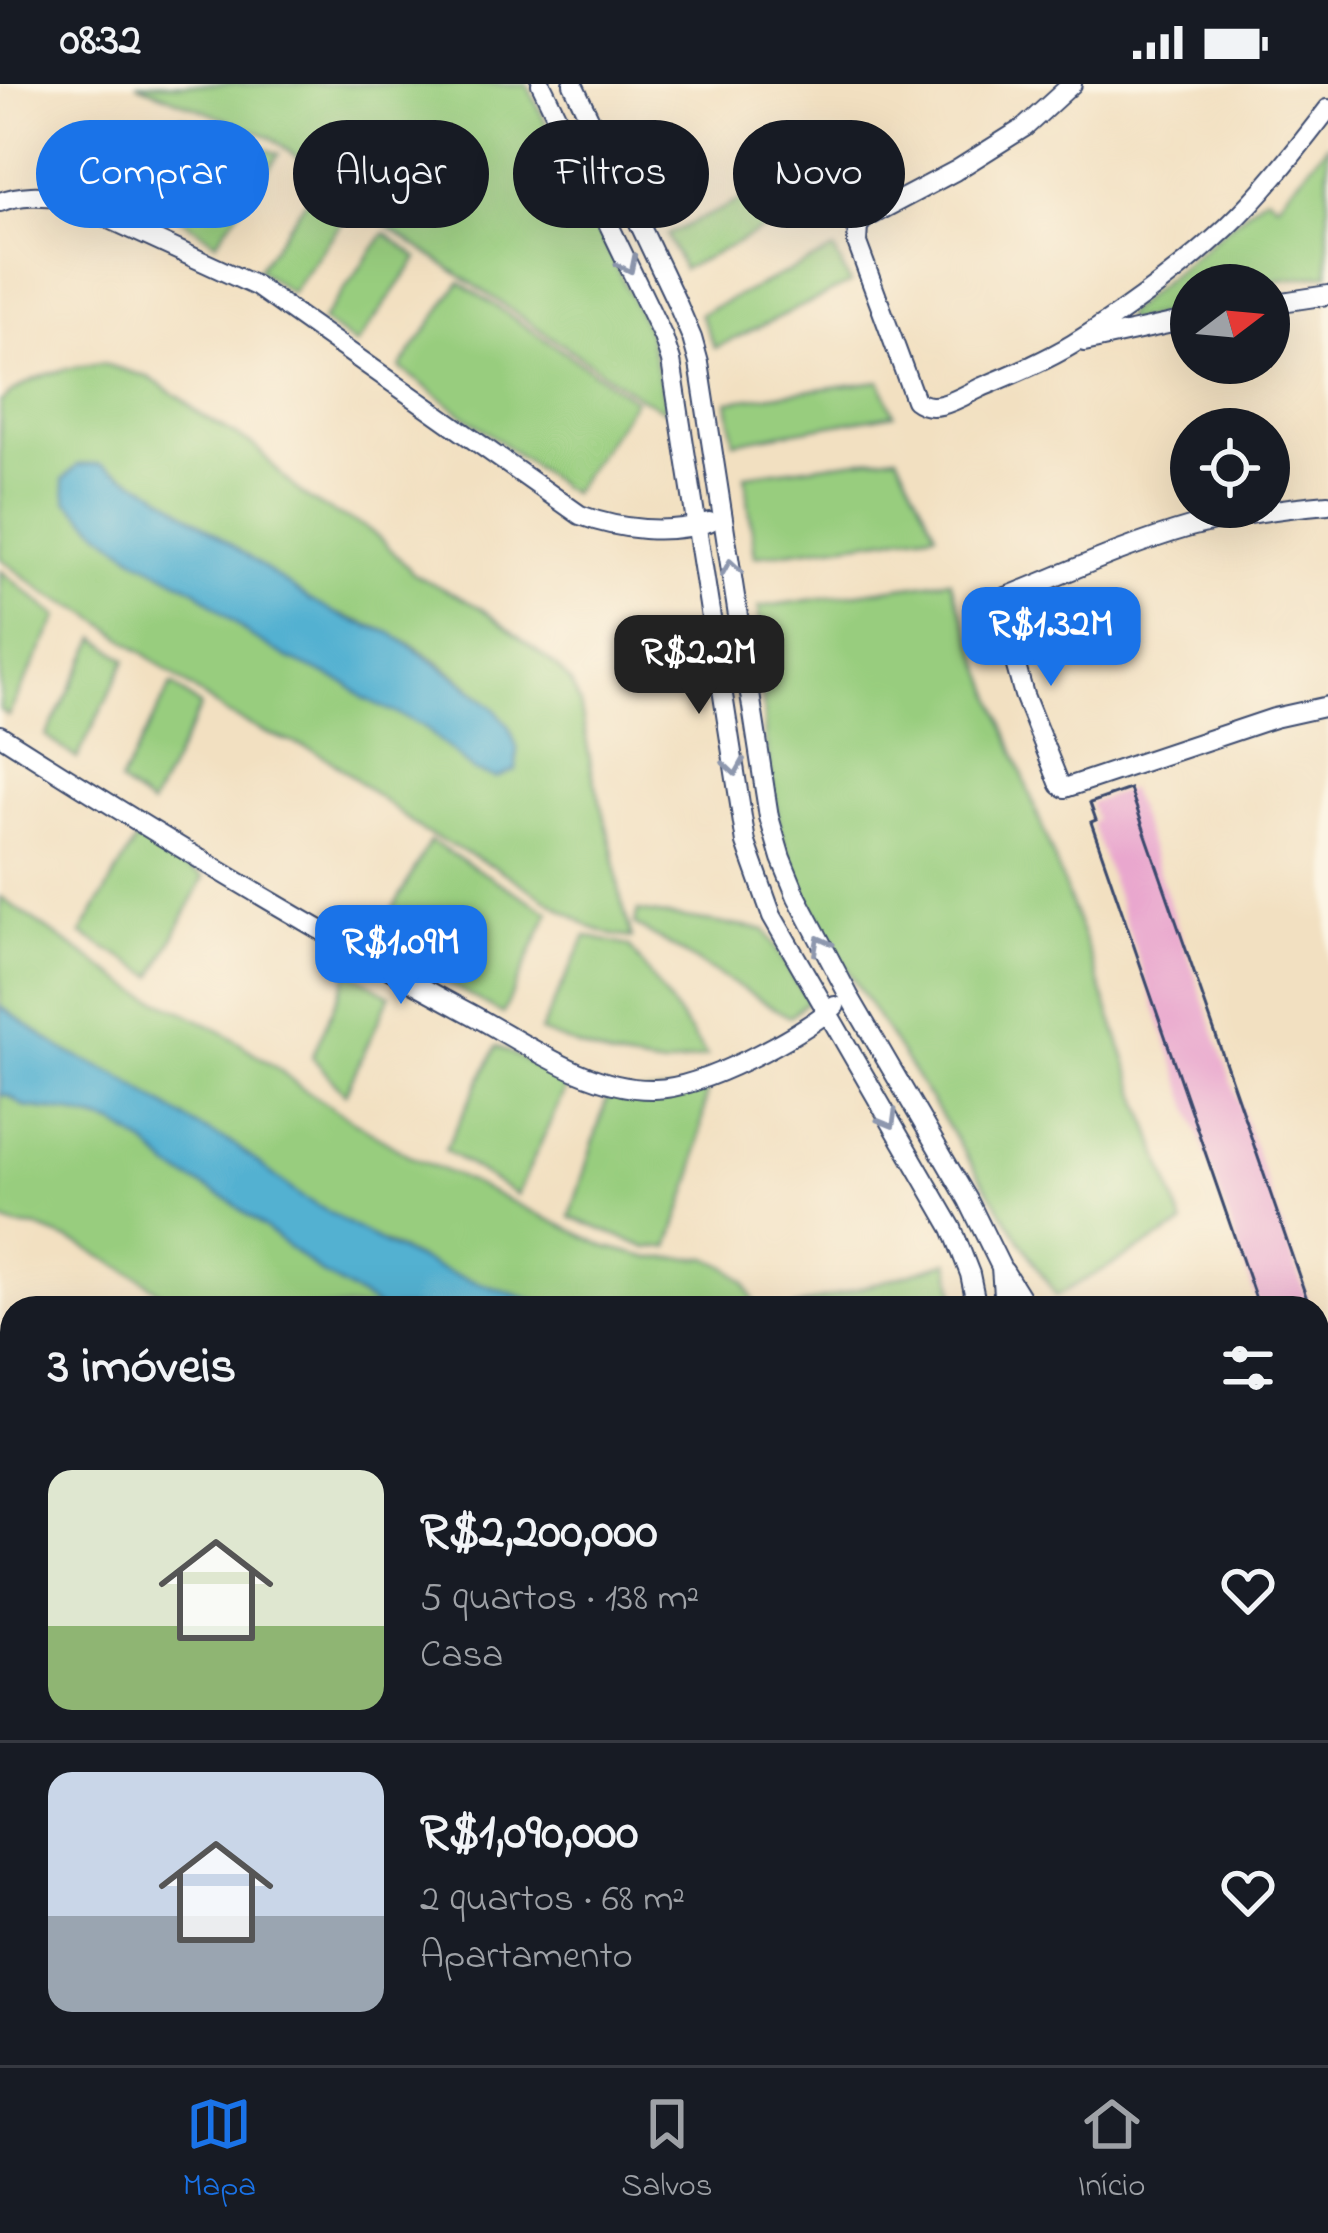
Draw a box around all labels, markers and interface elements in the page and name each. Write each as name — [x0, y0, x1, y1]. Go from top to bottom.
text: 08:32 — [60, 9, 141, 75]
chip: Comprar — [36, 120, 269, 228]
chip: Alugar — [293, 120, 489, 228]
chip: Filtros — [513, 120, 709, 228]
chip: Novo — [733, 120, 905, 228]
one-way arrow — [614, 253, 638, 274]
north arrow — [1170, 264, 1290, 384]
map controls — [1170, 264, 1290, 528]
button: locate — [1170, 408, 1290, 528]
one-way arrow — [719, 558, 745, 577]
pin: R$1.32M — [940, 587, 1162, 689]
text: R$1.32M — [989, 597, 1113, 654]
pin: R$2.2M — [601, 615, 797, 717]
text: R$2.2M — [641, 625, 757, 682]
one-way arrow — [720, 757, 746, 777]
pin: R$1.09M — [290, 905, 512, 1007]
text: R$1.09M — [342, 915, 460, 972]
one-way arrow — [813, 934, 836, 956]
one-way arrow — [875, 1107, 898, 1129]
text: 3 imóveis — [48, 1331, 236, 1406]
icon: filters — [1215, 1335, 1281, 1401]
text: R$2,200,000 — [420, 1496, 657, 1571]
icon: home — [144, 1518, 288, 1662]
icon: heart — [1215, 1557, 1281, 1623]
text: 5 quartos · 138 m² — [420, 1571, 699, 1628]
text: Casa — [420, 1628, 503, 1685]
text: R$1,090,000 — [420, 1797, 638, 1872]
icon: home — [144, 1820, 288, 1964]
icon: heart — [1215, 1859, 1281, 1925]
text: 2 quartos · 68 m² — [420, 1872, 685, 1929]
text: Apartamento — [420, 1929, 633, 1986]
tab: Mapa — [183, 2091, 256, 2211]
tab: Salvos — [621, 2091, 713, 2211]
tab: Início — [1078, 2091, 1145, 2211]

